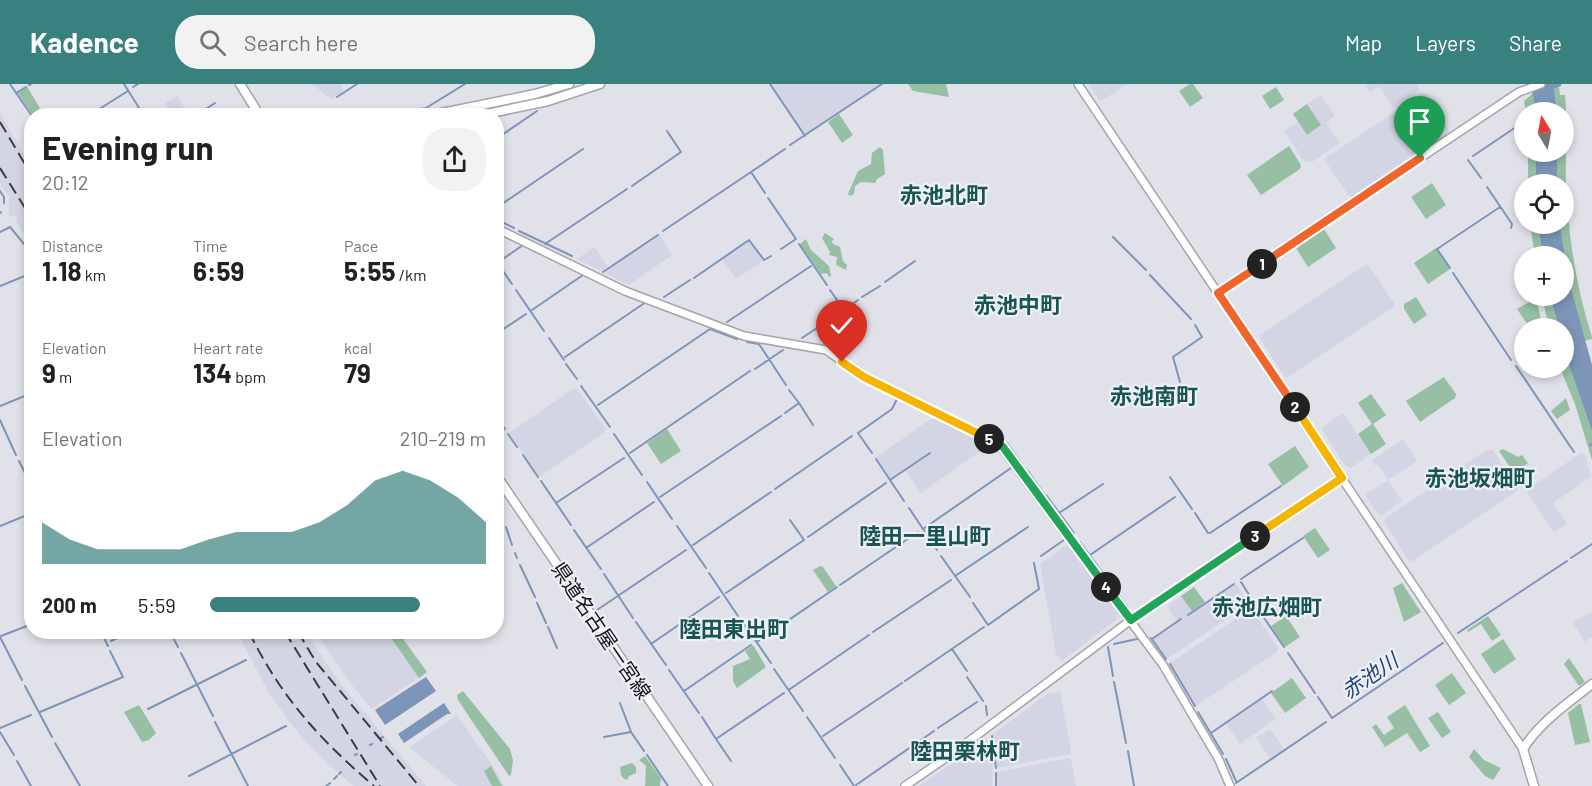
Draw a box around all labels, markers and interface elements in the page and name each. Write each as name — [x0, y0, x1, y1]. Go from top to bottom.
search box — [175, 15, 595, 69]
text: Kadence — [30, 25, 139, 59]
icon: search — [196, 26, 229, 59]
text: Search here — [244, 29, 358, 55]
text: Map — [1345, 30, 1382, 55]
text: Layers — [1415, 30, 1476, 55]
text: Share — [1509, 30, 1562, 55]
pin — [1394, 96, 1445, 158]
north arrow — [1514, 102, 1574, 162]
map controls — [1514, 102, 1574, 378]
icon: arrive — [1403, 105, 1436, 138]
text: Evening run — [42, 127, 214, 167]
button: share — [423, 128, 486, 191]
text: 20:12 — [42, 170, 89, 194]
button: locate — [1514, 174, 1574, 234]
district label: 赤池北町 — [900, 181, 988, 207]
text: Distance — [42, 236, 103, 255]
text: Time — [193, 236, 228, 255]
text: Pace — [344, 236, 378, 255]
button: + — [1514, 246, 1574, 306]
pin: 1 — [1247, 249, 1277, 279]
text: 1 — [1259, 254, 1265, 273]
text: 1.18 — [42, 255, 82, 286]
text: 6:59 — [193, 255, 244, 286]
text: 5:55 — [344, 255, 396, 286]
text: km — [82, 265, 106, 284]
text: /km — [396, 265, 426, 284]
district label: 赤池中町 — [974, 291, 1062, 317]
pin — [816, 300, 867, 362]
icon: check — [825, 309, 858, 342]
button: − — [1514, 318, 1574, 378]
text: Elevation — [42, 338, 106, 357]
text: Heart rate — [193, 338, 263, 357]
text: kcal — [344, 338, 372, 357]
text: 9 — [42, 357, 56, 388]
text: 134 — [193, 357, 232, 388]
text: 79 — [344, 357, 371, 388]
text: m — [56, 367, 72, 386]
text: bpm — [232, 367, 266, 386]
district label: 赤池南町 — [1110, 382, 1198, 408]
pin: 2 — [1280, 392, 1310, 422]
text: 2 — [1291, 397, 1299, 416]
pin: 5 — [974, 424, 1004, 454]
text: Elevation — [42, 426, 123, 450]
text: 210–219 m — [400, 426, 486, 450]
text: 5 — [985, 429, 993, 448]
district label: 赤池坂畑町 — [1425, 464, 1535, 490]
pin: 3 — [1240, 521, 1270, 551]
district label: 陸田一里山町 — [859, 522, 991, 548]
text: 3 — [1251, 526, 1259, 545]
street label: 県道名古屋一宮線 — [547, 557, 657, 703]
pin: 4 — [1091, 572, 1121, 602]
text: 4 — [1101, 577, 1111, 596]
text: 200 m — [42, 593, 97, 617]
text: 5:59 — [138, 593, 176, 617]
district label: 赤池広畑町 — [1212, 593, 1322, 619]
district label: 陸田東出町 — [679, 615, 789, 641]
water label: 赤池川 — [1336, 646, 1404, 703]
district label: 陸田栗林町 — [910, 737, 1020, 763]

